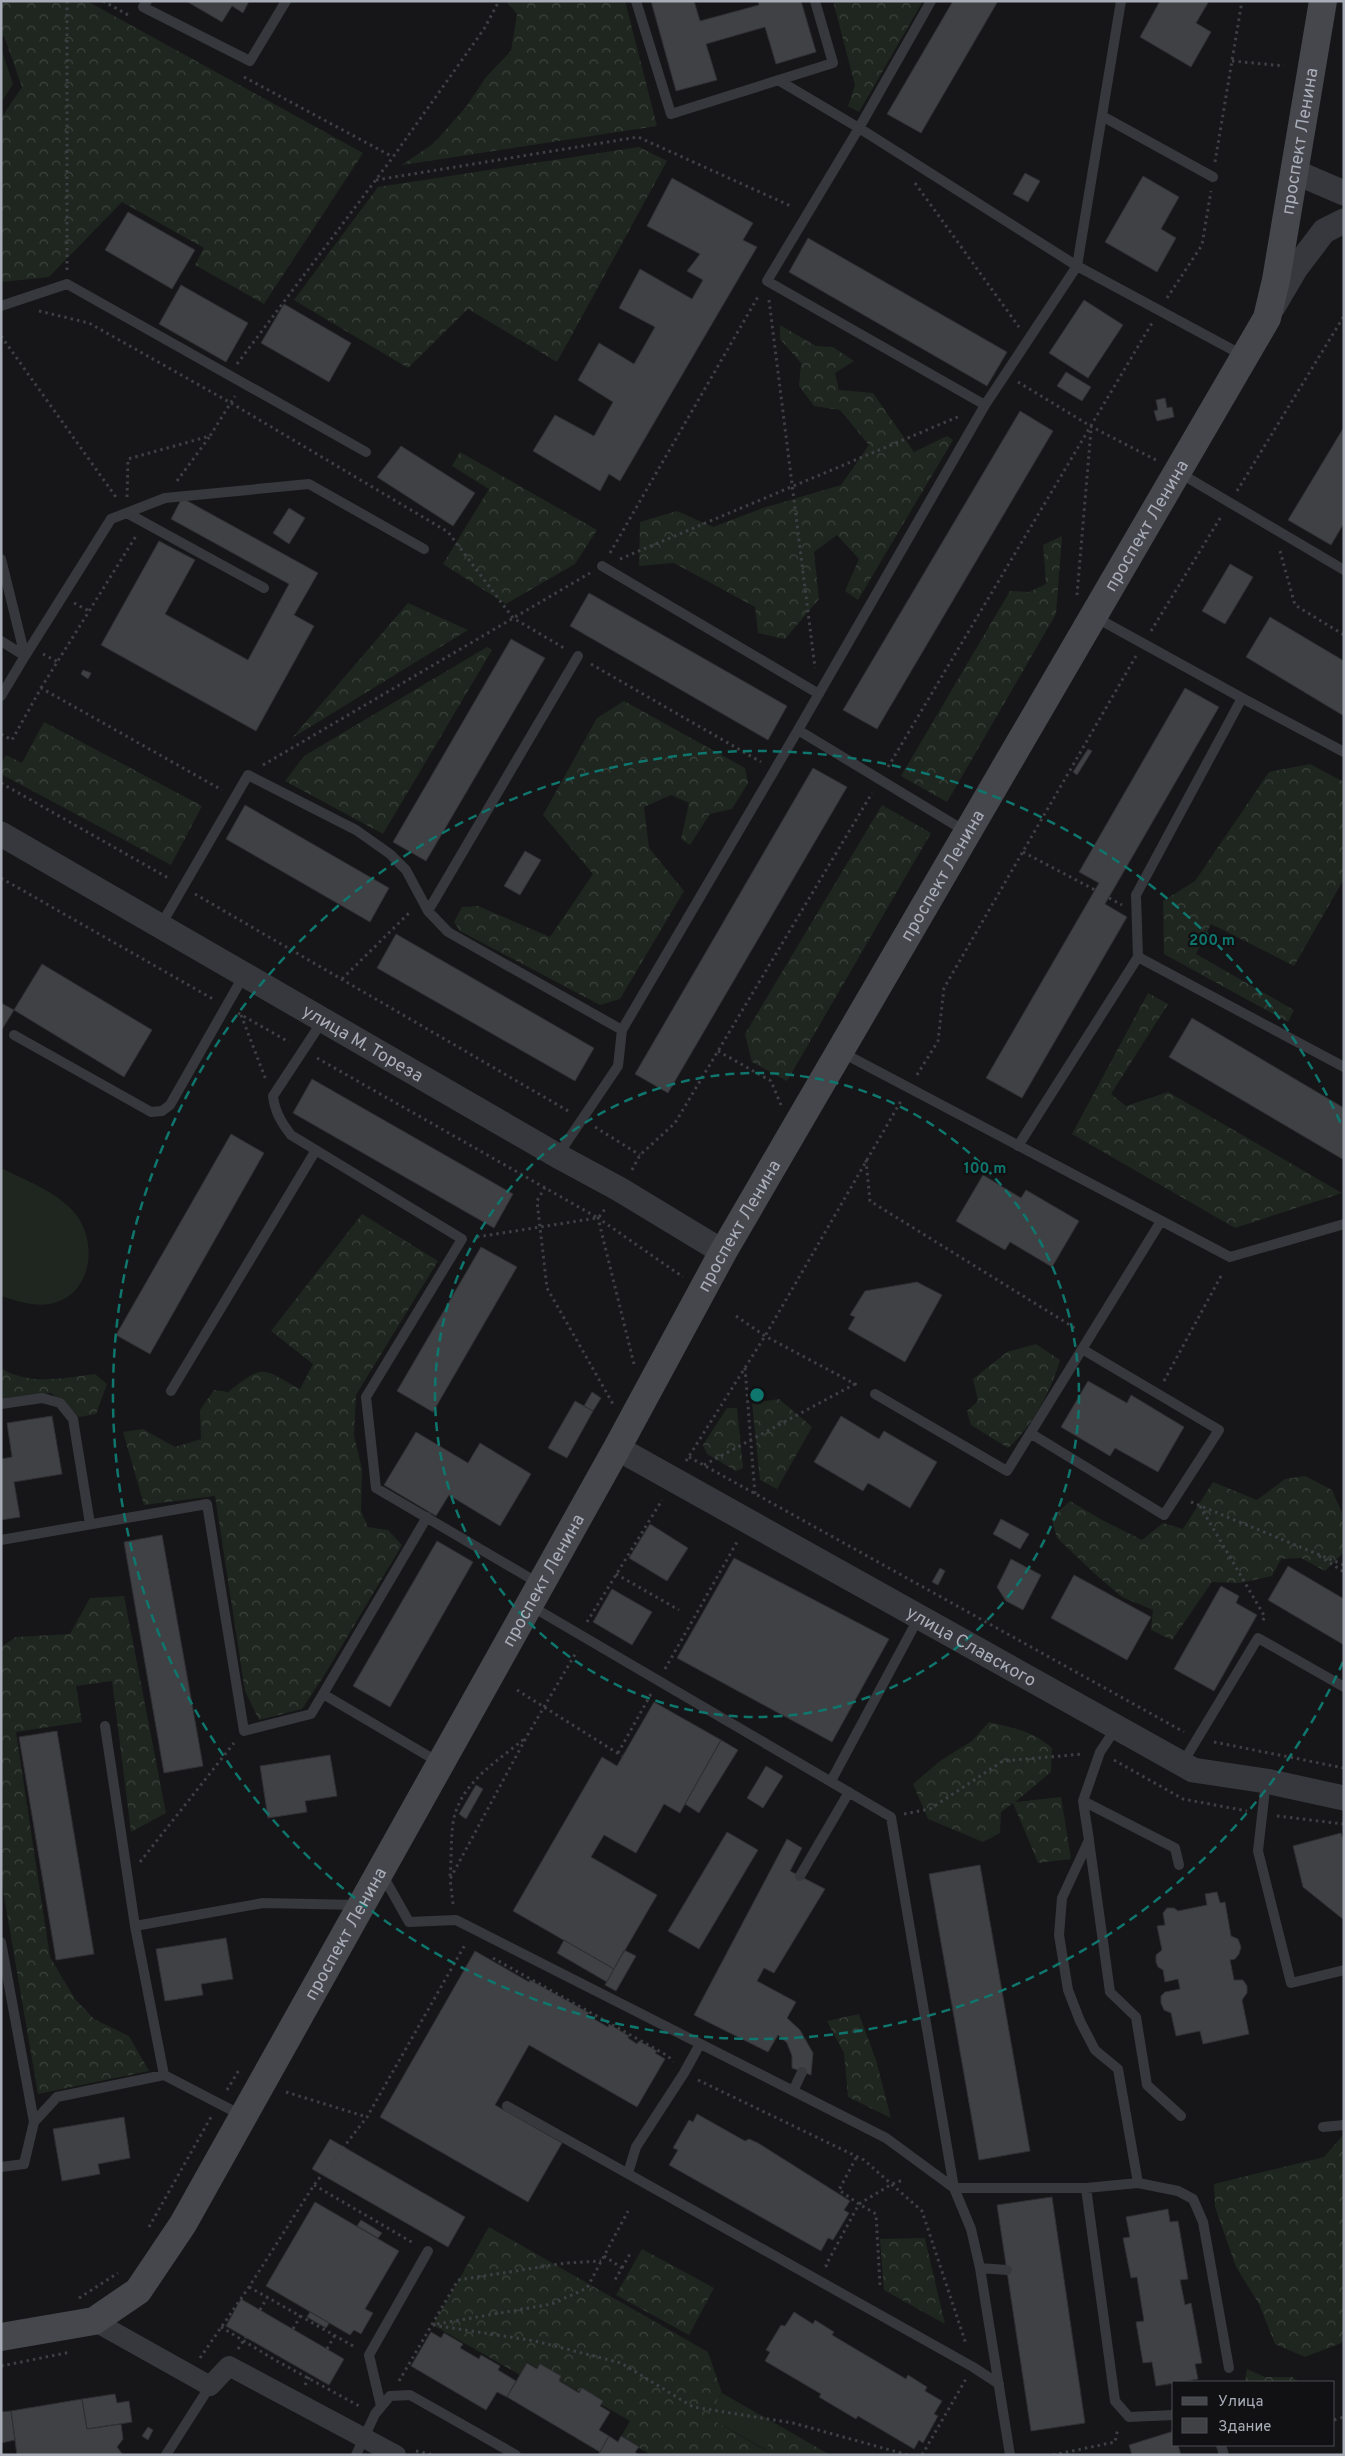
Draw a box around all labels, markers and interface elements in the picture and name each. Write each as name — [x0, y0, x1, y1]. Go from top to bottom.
street label: проспект Ленина — [1277, 66, 1325, 217]
street label: проспект Ленина — [1100, 456, 1195, 596]
street label: проспект Ленина — [896, 806, 991, 946]
text: 200 m — [1189, 932, 1235, 951]
street label: улица М. Тореза — [297, 1000, 427, 1089]
street label: проспект Ленина — [693, 1156, 787, 1296]
text: 100 m — [964, 1160, 1006, 1179]
centre of rings — [748, 1386, 766, 1404]
street label: проспект Ленина — [498, 1510, 591, 1651]
street label: улица Славского — [901, 1602, 1040, 1693]
street label: проспект Ленина — [300, 1864, 393, 2005]
legend — [1172, 2381, 1335, 2446]
text: Улица — [1218, 2393, 1263, 2412]
text: Здание — [1218, 2418, 1271, 2437]

